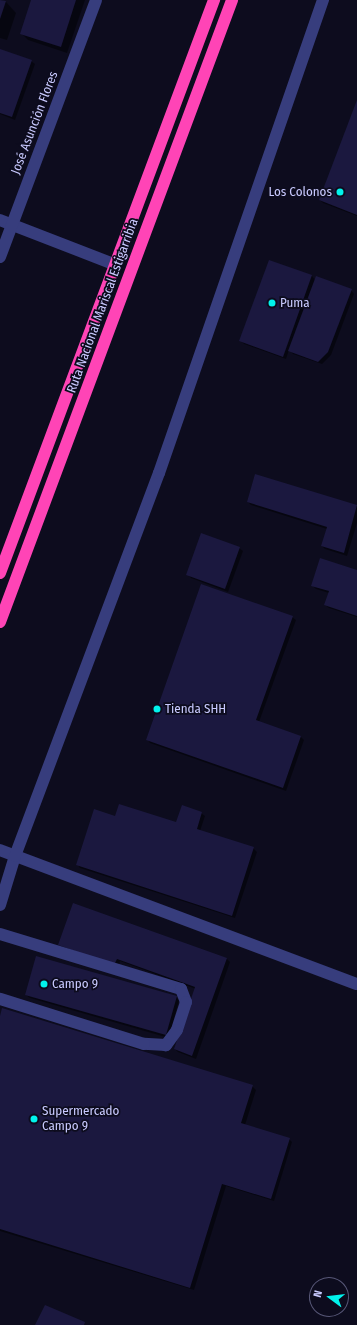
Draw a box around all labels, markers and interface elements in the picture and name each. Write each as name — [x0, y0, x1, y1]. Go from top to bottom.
street label: José Asunción Flores — [8, 69, 62, 177]
place label: Los Colonos — [268, 184, 332, 200]
marker: Los Colonos — [335, 187, 345, 197]
street label: Ruta Nacional Mariscal Estigarribia — [64, 217, 142, 395]
place label: Puma — [280, 295, 310, 311]
marker: Puma — [267, 298, 277, 308]
place label: Tienda SHH — [165, 701, 226, 717]
marker: Tienda SHH — [152, 704, 162, 714]
place label: Campo 9 — [52, 976, 98, 992]
marker: Campo 9 — [39, 979, 49, 989]
place label: Supermercado Campo 9 — [42, 1104, 119, 1135]
marker: Supermercado Campo 9 — [29, 1114, 39, 1124]
north arrow — [309, 1277, 349, 1317]
text: N — [311, 1289, 325, 1299]

